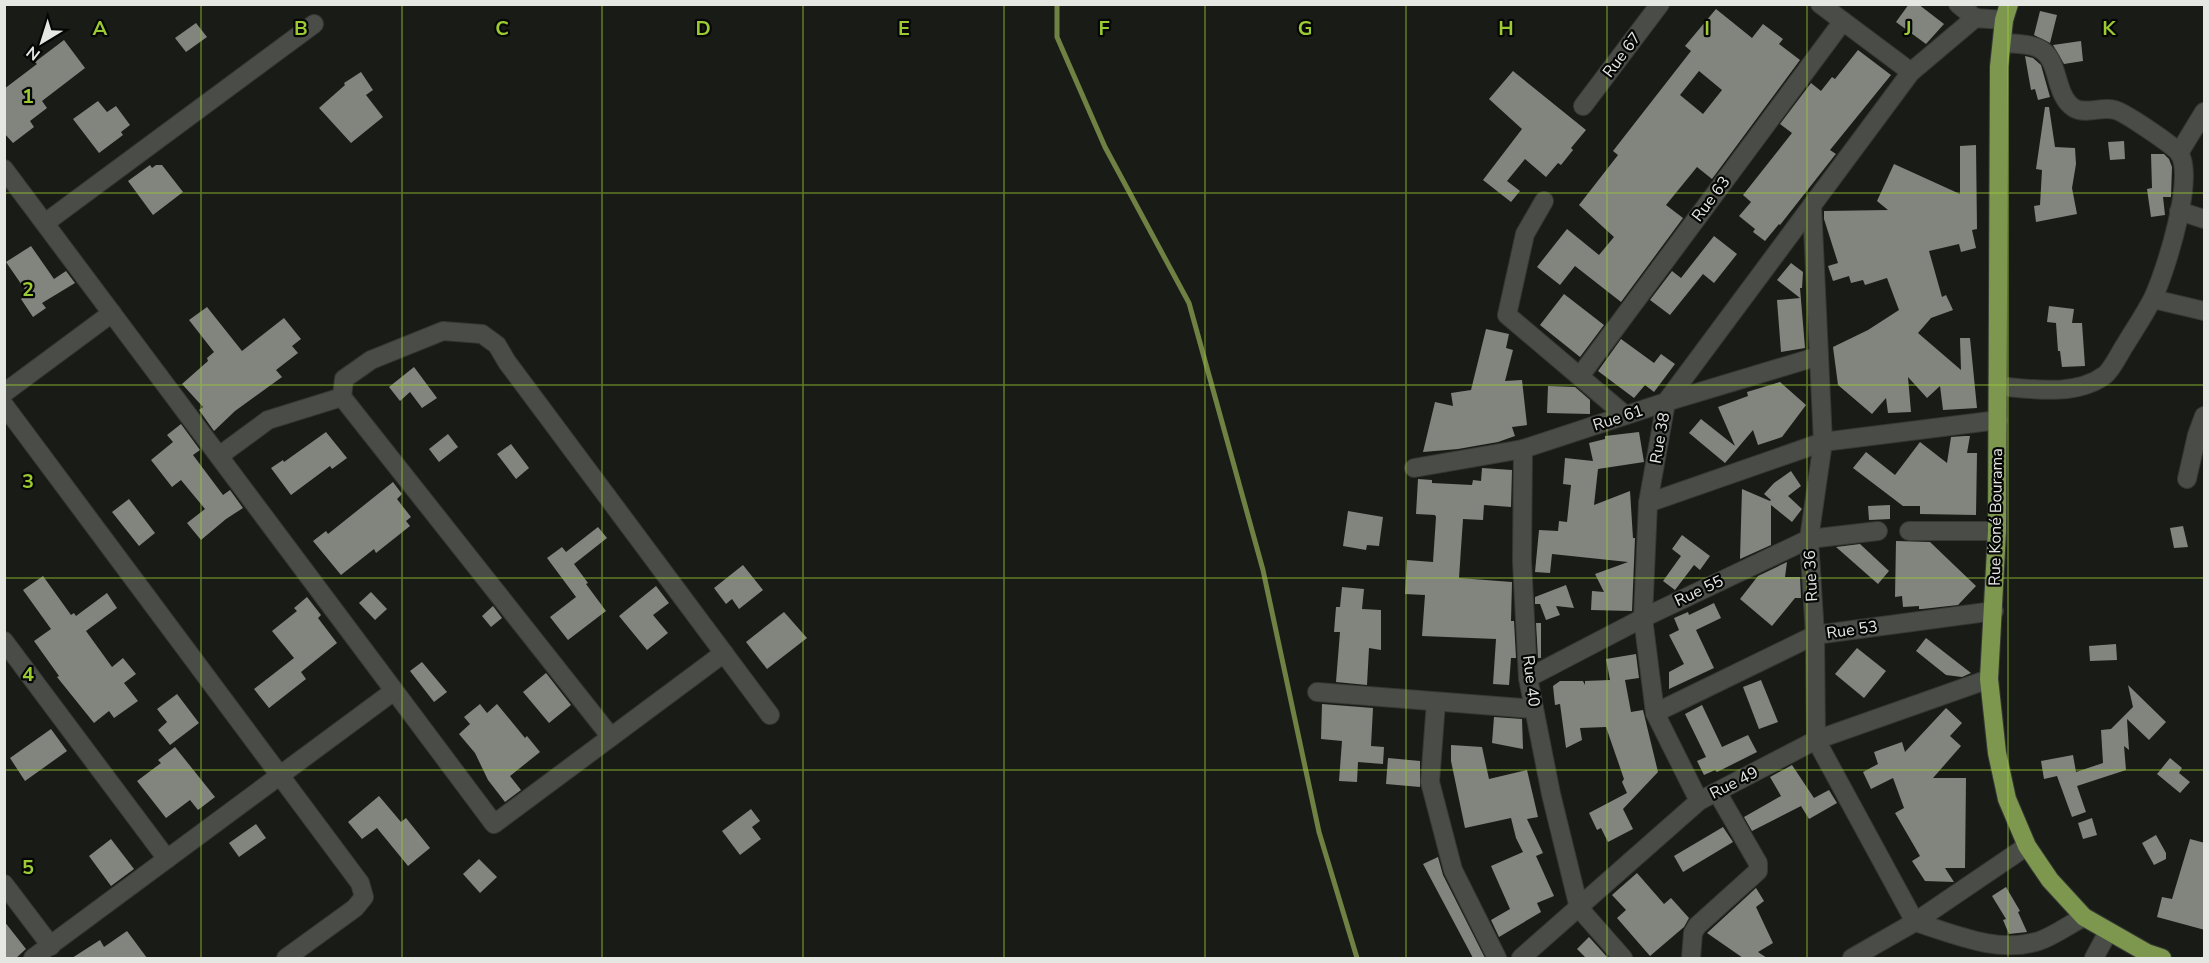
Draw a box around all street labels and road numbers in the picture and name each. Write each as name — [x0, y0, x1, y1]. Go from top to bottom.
street label: Rue 67 — [1598, 28, 1646, 82]
street label: Rue 63 — [1687, 172, 1735, 226]
street label: Rue 61 — [1590, 400, 1646, 436]
street label: Rue 38 — [1645, 411, 1675, 465]
street label: Rue Koné Bourama — [1984, 448, 2008, 586]
street label: Rue 36 — [1799, 550, 1823, 602]
street label: Rue 55 — [1671, 570, 1727, 612]
street label: Rue 53 — [1825, 616, 1879, 644]
street label: Rue 40 — [1517, 654, 1545, 708]
street label: Rue 49 — [1706, 762, 1762, 804]

